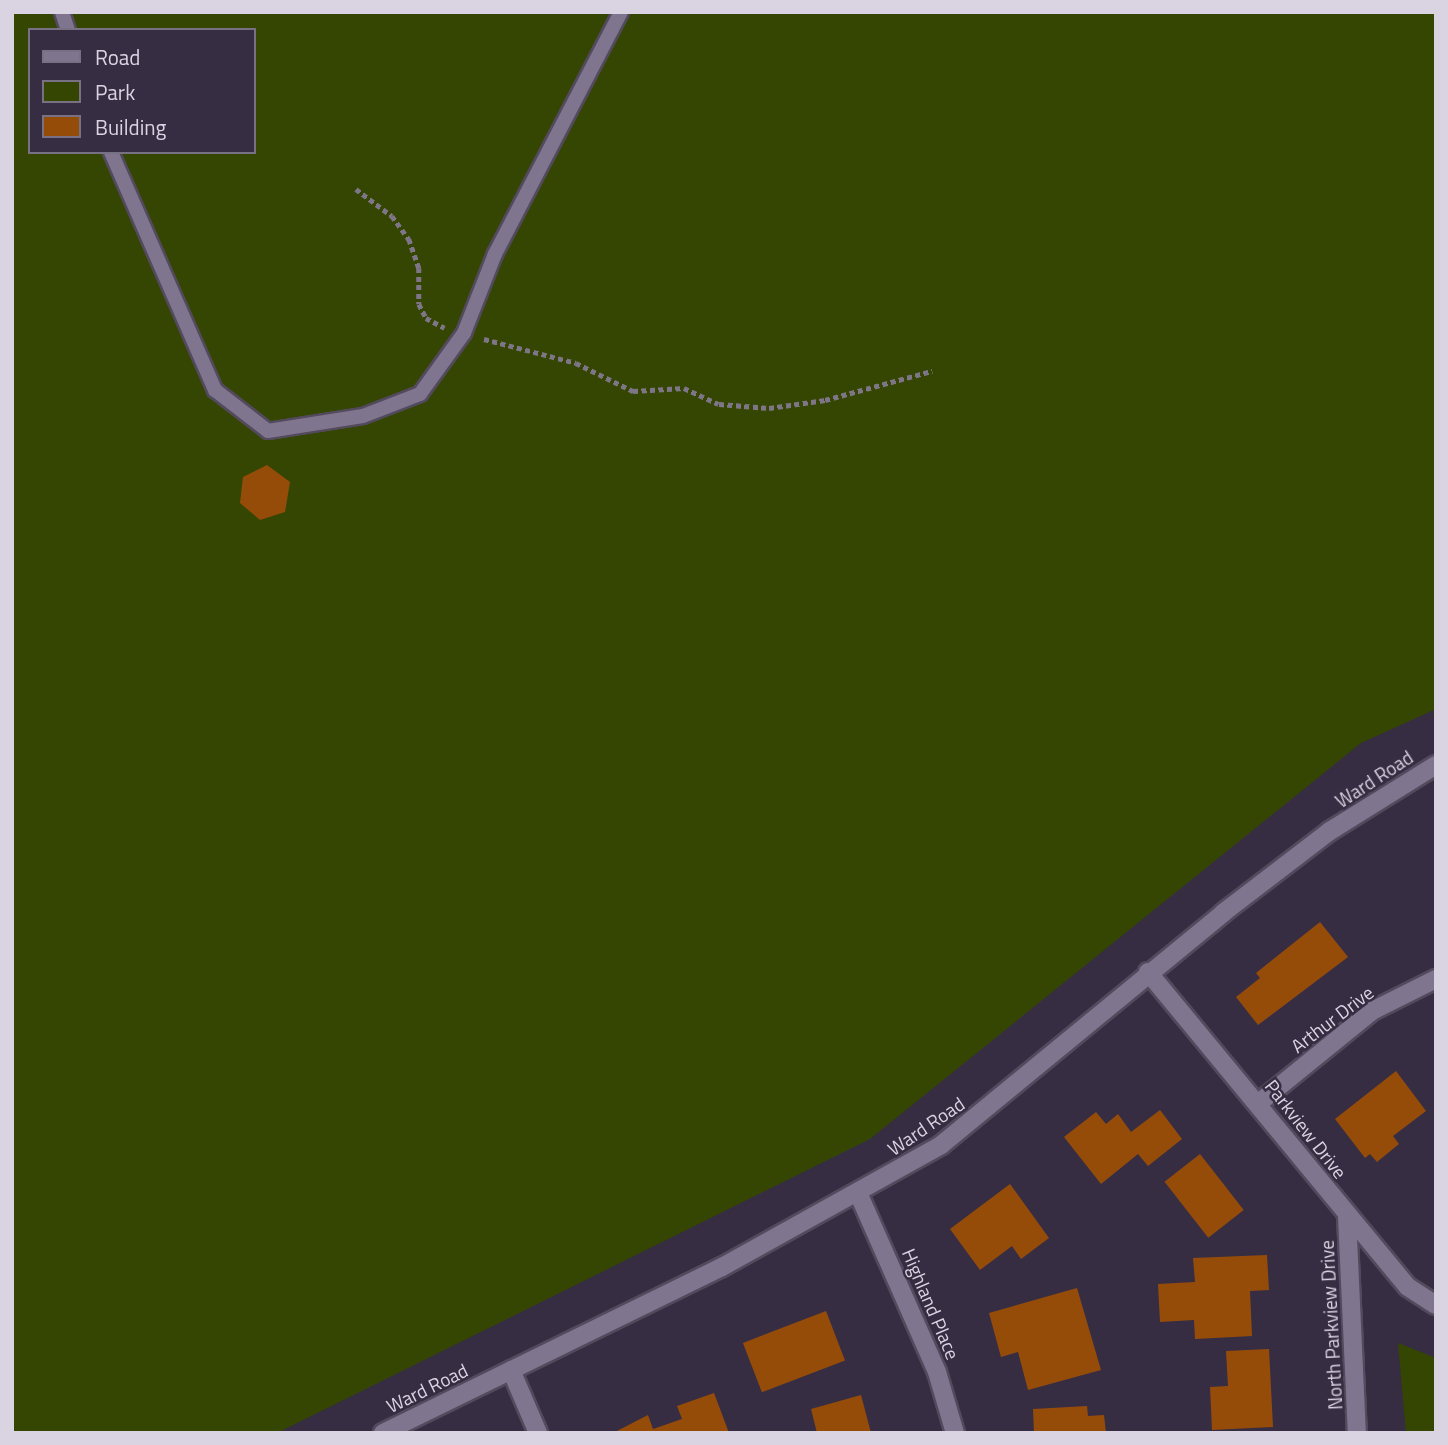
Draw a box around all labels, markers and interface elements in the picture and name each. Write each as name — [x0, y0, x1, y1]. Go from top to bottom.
legend — [28, 28, 256, 154]
text: Road — [95, 41, 140, 73]
text: Park — [95, 76, 135, 108]
text: Building — [95, 111, 166, 143]
street label: Ward Road — [1331, 746, 1417, 812]
street label: Arthur Drive — [1286, 981, 1378, 1057]
street label: Parkview Drive — [1260, 1075, 1352, 1183]
street label: Ward Road — [883, 1092, 969, 1160]
street label: North Parkview Drive — [1315, 1240, 1347, 1410]
street label: Highland Place — [897, 1245, 965, 1363]
street label: Ward Road — [383, 1359, 471, 1417]

